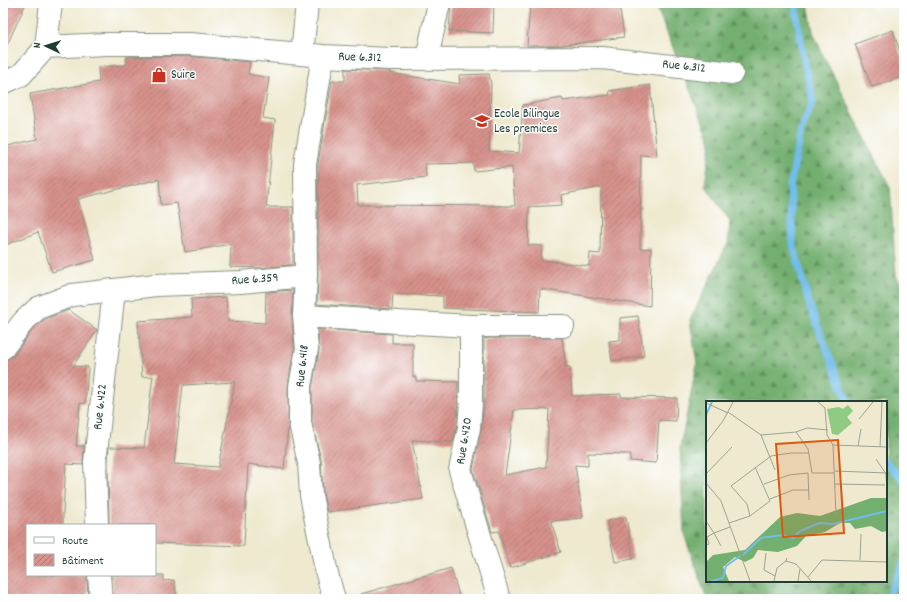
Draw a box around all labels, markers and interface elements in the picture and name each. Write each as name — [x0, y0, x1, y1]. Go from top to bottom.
north arrow — [26, 26, 66, 66]
text: N — [30, 42, 46, 49]
street label: Rue 6.312 — [338, 48, 382, 68]
street label: Rue 6.312 — [661, 55, 707, 79]
shop icon: Suire — [150, 66, 168, 84]
place label: Suire — [171, 66, 196, 85]
place label: Ecole Bilingue Les premices — [494, 105, 560, 139]
school or university icon: Ecole Bilingue Les premices — [473, 112, 491, 130]
street label: Rue 6.359 — [231, 269, 279, 291]
street label: Rue 6.418 — [291, 344, 315, 388]
street label: Rue 6.422 — [89, 383, 113, 431]
inset map — [706, 401, 887, 582]
street label: Rue 6.420 — [452, 416, 478, 466]
legend — [26, 524, 156, 576]
text: Route — [62, 533, 88, 550]
text: Bâtiment — [62, 553, 104, 570]

